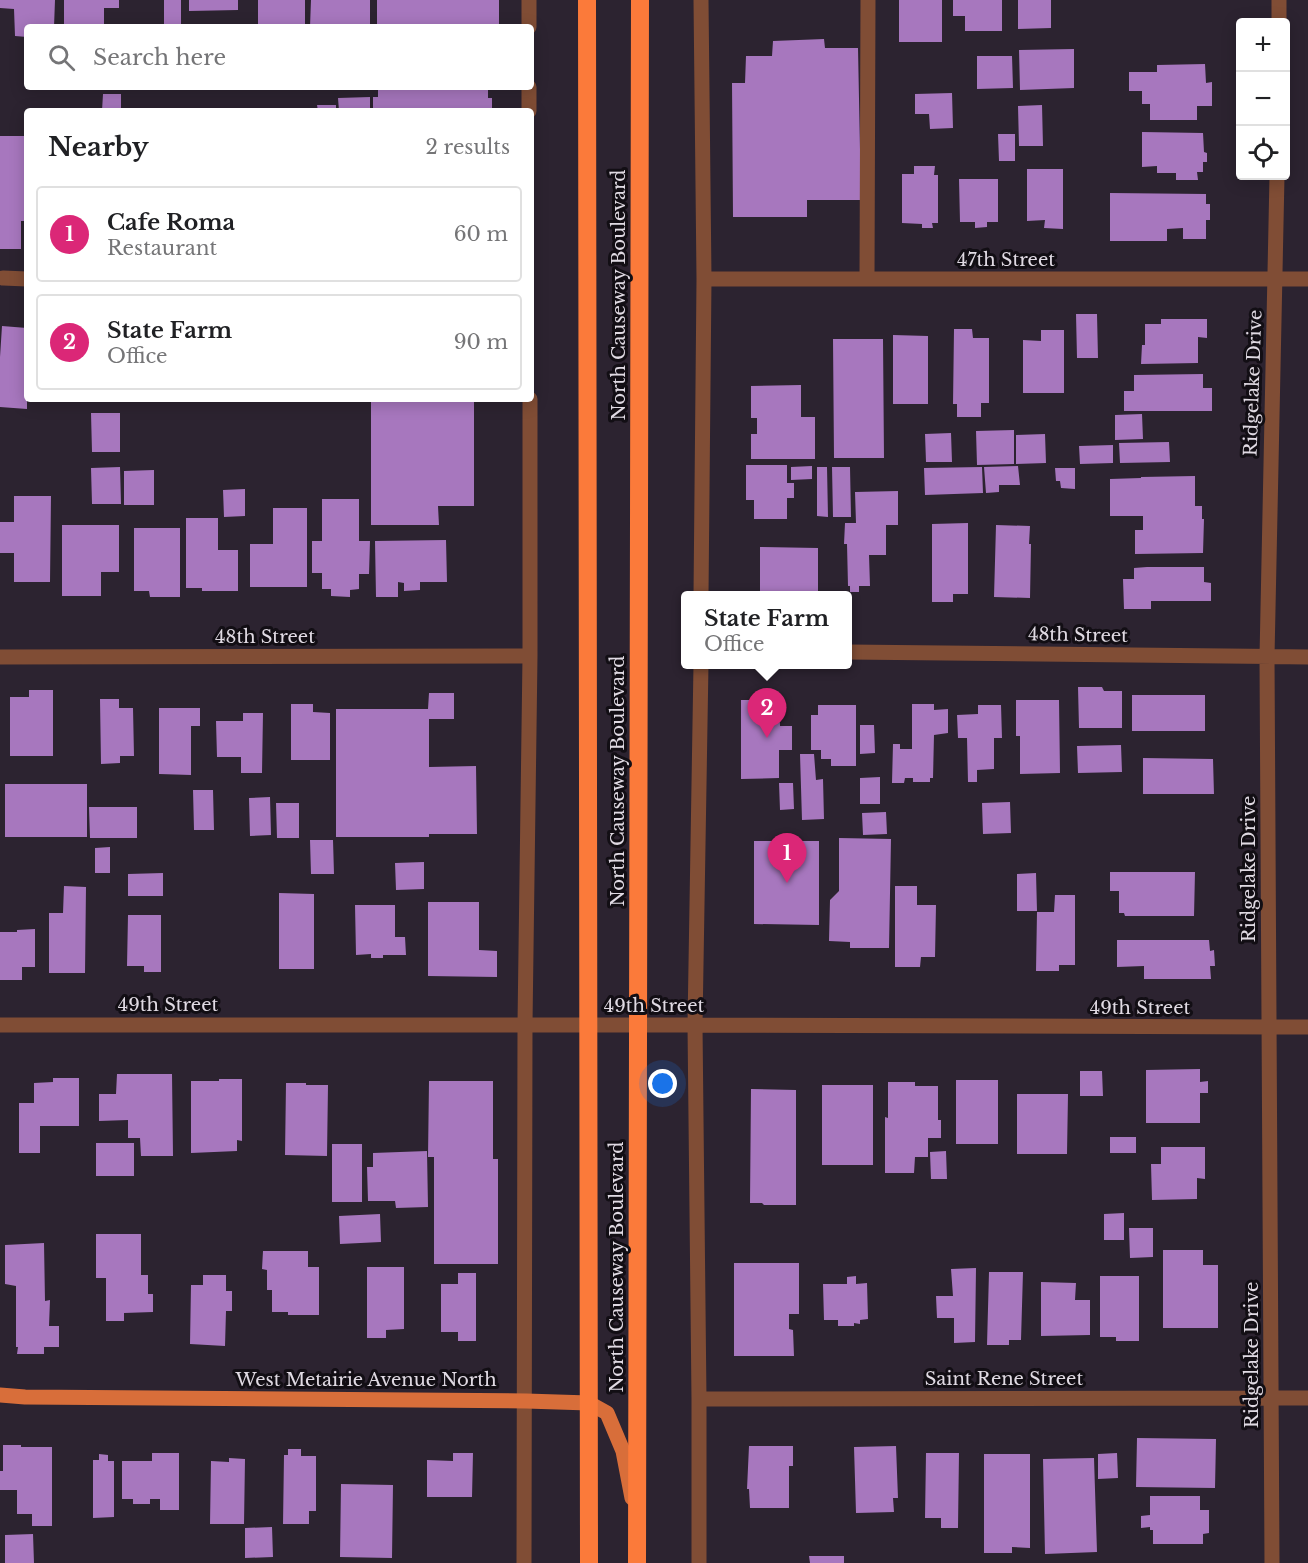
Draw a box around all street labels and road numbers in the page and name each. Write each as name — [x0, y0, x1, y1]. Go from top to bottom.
street label: North Causeway Boulevard — [608, 170, 630, 420]
street label: 47th Street — [957, 249, 1055, 271]
street label: Ridgelake Drive — [1239, 309, 1267, 457]
street label: 48th Street — [1028, 623, 1128, 647]
street label: 48th Street — [215, 626, 315, 648]
street label: North Causeway Boulevard — [607, 656, 629, 906]
street label: Ridgelake Drive — [1238, 796, 1260, 942]
street label: 49th Street — [118, 994, 218, 1016]
street label: 49th Street — [604, 995, 704, 1017]
street label: 49th Street — [1090, 997, 1190, 1019]
street label: North Causeway Boulevard — [606, 1142, 628, 1392]
street label: Ridgelake Drive — [1241, 1282, 1263, 1428]
street label: Saint Rene Street — [925, 1368, 1083, 1390]
street label: West Metairie Avenue North — [234, 1369, 497, 1391]

